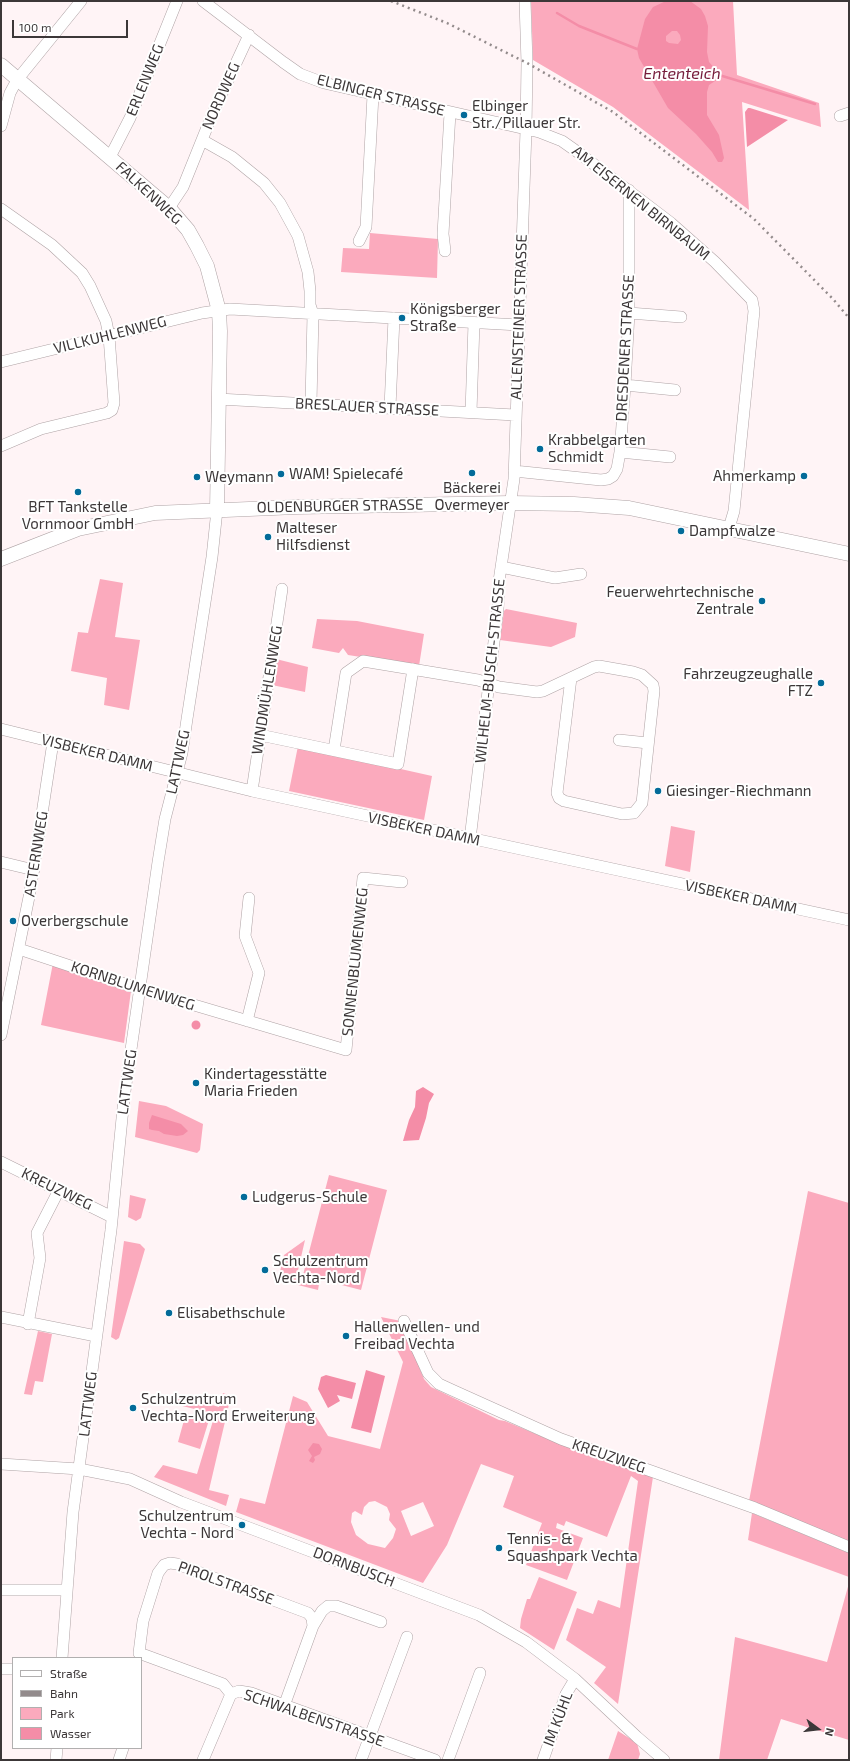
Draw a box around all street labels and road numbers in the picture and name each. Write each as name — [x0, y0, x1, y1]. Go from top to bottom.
street label: ERLENWEG — [122, 41, 168, 119]
street label: NORDWEG — [198, 60, 244, 132]
street label: ELBINGER STRASSE — [315, 70, 447, 120]
street label: AM EISERNEN BIRNBAUM — [569, 142, 713, 264]
street label: FALKENWEG — [112, 158, 186, 228]
street label: ALLENSTEINER STRASSE — [507, 234, 531, 400]
street label: DRESDENER STRASSE — [612, 274, 638, 422]
street label: VILLKUHLENWEG — [52, 312, 168, 358]
street label: BRESLAUER STRASSE — [294, 394, 440, 420]
street label: OLDENBURGER STRASSE — [257, 496, 423, 516]
street label: WILHELM-BUSCH-STRASSE — [471, 578, 509, 764]
street label: WINDMÜHLENWEG — [248, 624, 286, 756]
street label: LATTWEG — [162, 728, 194, 796]
street label: VISBEKER DAMM — [39, 730, 155, 776]
street label: VISBEKER DAMM — [366, 808, 482, 850]
street label: ASTERNWEG — [20, 810, 52, 898]
street label: VISBEKER DAMM — [683, 876, 799, 918]
street label: SONNENBLUMENWEG — [338, 887, 372, 1037]
street label: KORNBLUMENWEG — [69, 957, 197, 1015]
street label: LATTWEG — [114, 1048, 140, 1116]
street label: KREUZWEG — [18, 1164, 96, 1214]
street label: LATTWEG — [75, 1370, 101, 1438]
street label: KREUZWEG — [570, 1435, 648, 1477]
street label: DORNBUSCH — [311, 1543, 397, 1591]
street label: PIROLSTRASSE — [176, 1557, 276, 1609]
street label: SCHWALBENSTRASSE — [242, 1686, 386, 1750]
street label: IM KÜHL — [539, 1689, 577, 1749]

